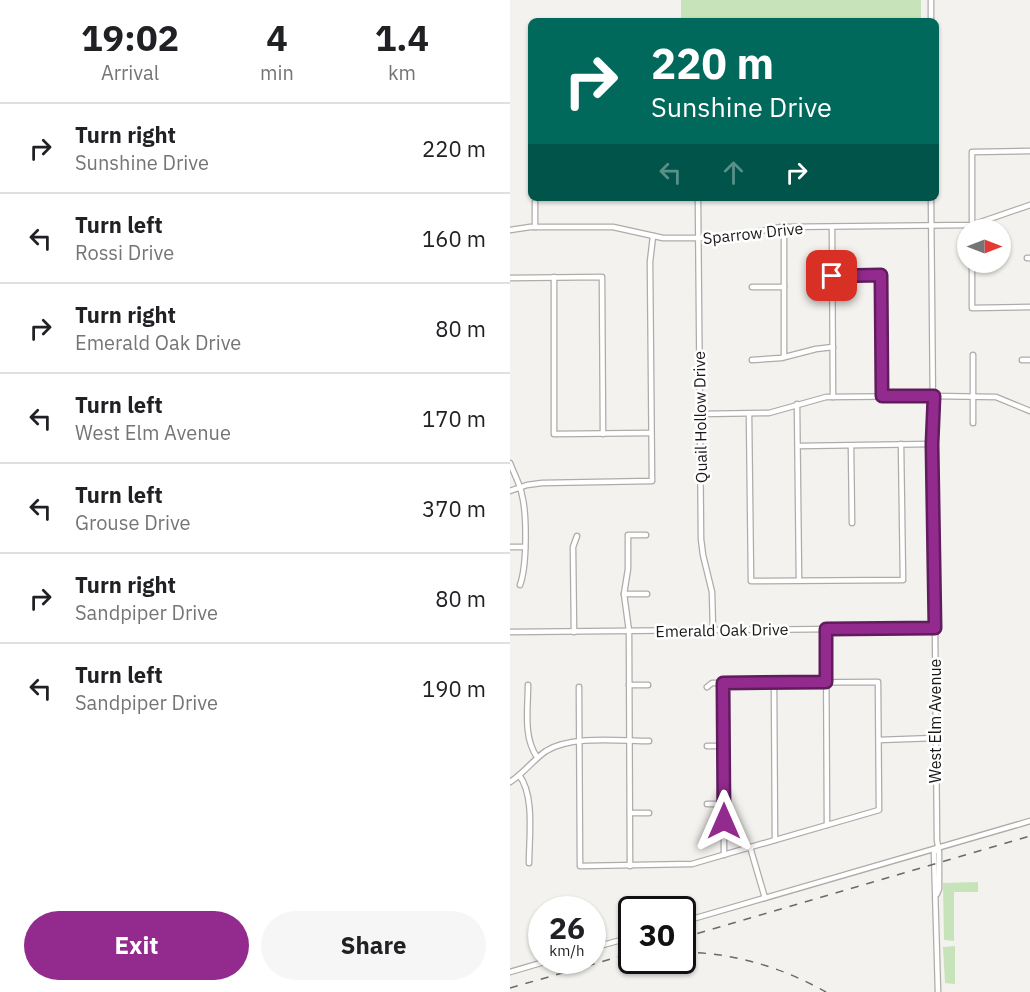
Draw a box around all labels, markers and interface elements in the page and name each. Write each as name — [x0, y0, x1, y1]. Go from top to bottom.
text: 19:02 — [81, 14, 179, 61]
text: 4 — [266, 14, 288, 61]
text: 1.4 — [375, 14, 429, 61]
text: 220 m — [651, 36, 774, 91]
icon: right — [552, 42, 630, 120]
text: Arrival — [101, 59, 159, 86]
text: min — [260, 59, 294, 86]
text: km — [388, 59, 416, 86]
text: Sunshine Drive — [651, 89, 832, 124]
text: Turn right — [75, 120, 176, 149]
icon: right — [24, 132, 57, 165]
text: 220 m — [422, 134, 486, 163]
text: Sunshine Drive — [75, 149, 209, 176]
icon: left — [654, 156, 687, 189]
icon: ahead — [717, 156, 750, 189]
icon: right — [780, 156, 813, 189]
text: Turn left — [75, 210, 163, 239]
street label: Sparrow Drive — [702, 218, 804, 248]
north arrow — [957, 219, 1011, 273]
map controls — [957, 219, 1011, 273]
icon: left — [24, 222, 57, 255]
text: 160 m — [422, 224, 486, 253]
text: Rossi Drive — [75, 239, 174, 266]
pin — [806, 250, 857, 301]
icon: arrive — [815, 259, 848, 292]
text: Turn right — [75, 300, 176, 329]
icon: right — [24, 312, 57, 345]
text: 80 m — [435, 314, 486, 343]
text: Emerald Oak Drive — [75, 329, 241, 356]
street label: Quail Hollow Drive — [689, 351, 711, 483]
text: Turn left — [75, 390, 163, 419]
icon: left — [24, 402, 57, 435]
text: 170 m — [422, 404, 486, 433]
text: West Elm Avenue — [75, 419, 231, 446]
text: Turn left — [75, 480, 163, 509]
icon: left — [24, 492, 57, 525]
text: 370 m — [422, 494, 486, 523]
text: Grouse Drive — [75, 509, 191, 536]
text: Turn right — [75, 570, 176, 599]
icon: right — [24, 582, 57, 615]
text: 80 m — [435, 584, 486, 613]
text: Sandpiper Drive — [75, 599, 218, 626]
street label: Emerald Oak Drive — [655, 619, 789, 641]
street label: West Elm Avenue — [925, 658, 945, 783]
text: Turn left — [75, 660, 163, 689]
icon: left — [24, 672, 57, 705]
text: 190 m — [422, 674, 486, 703]
text: Sandpiper Drive — [75, 689, 218, 716]
position arrow — [692, 789, 756, 853]
speed limit sign: 30 — [618, 896, 696, 974]
text: 26 — [549, 908, 585, 947]
button: Exit — [24, 911, 249, 980]
button: Share — [261, 911, 486, 980]
text: km/h — [549, 941, 585, 960]

